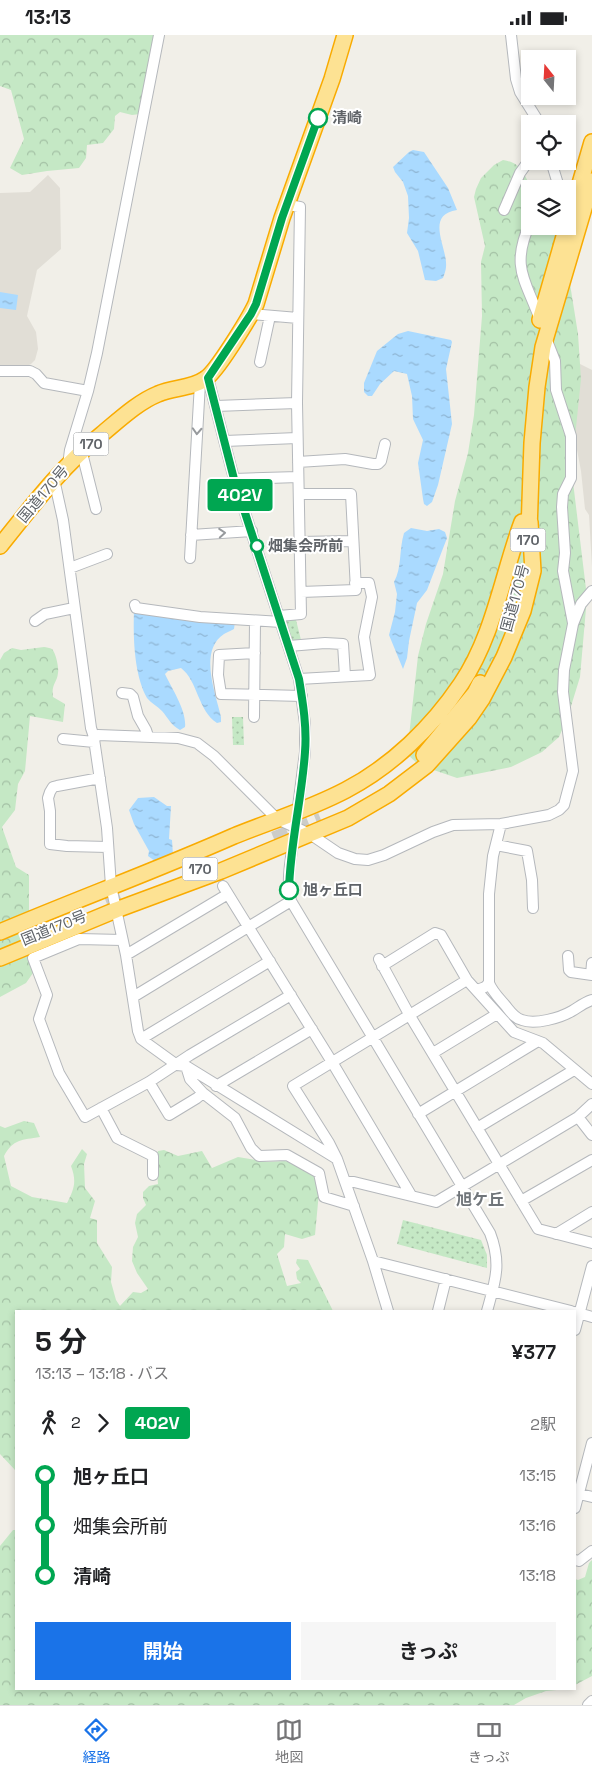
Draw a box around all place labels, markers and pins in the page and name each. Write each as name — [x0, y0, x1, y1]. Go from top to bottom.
marker: 清崎 — [308, 108, 328, 128]
place label: 清崎 — [332, 108, 362, 127]
place label: 畑集会所前 — [268, 536, 343, 555]
marker: 畑集会所前 — [250, 539, 264, 553]
marker: 旭ヶ丘口 — [279, 880, 299, 900]
place label: 旭ヶ丘口 — [303, 880, 363, 899]

